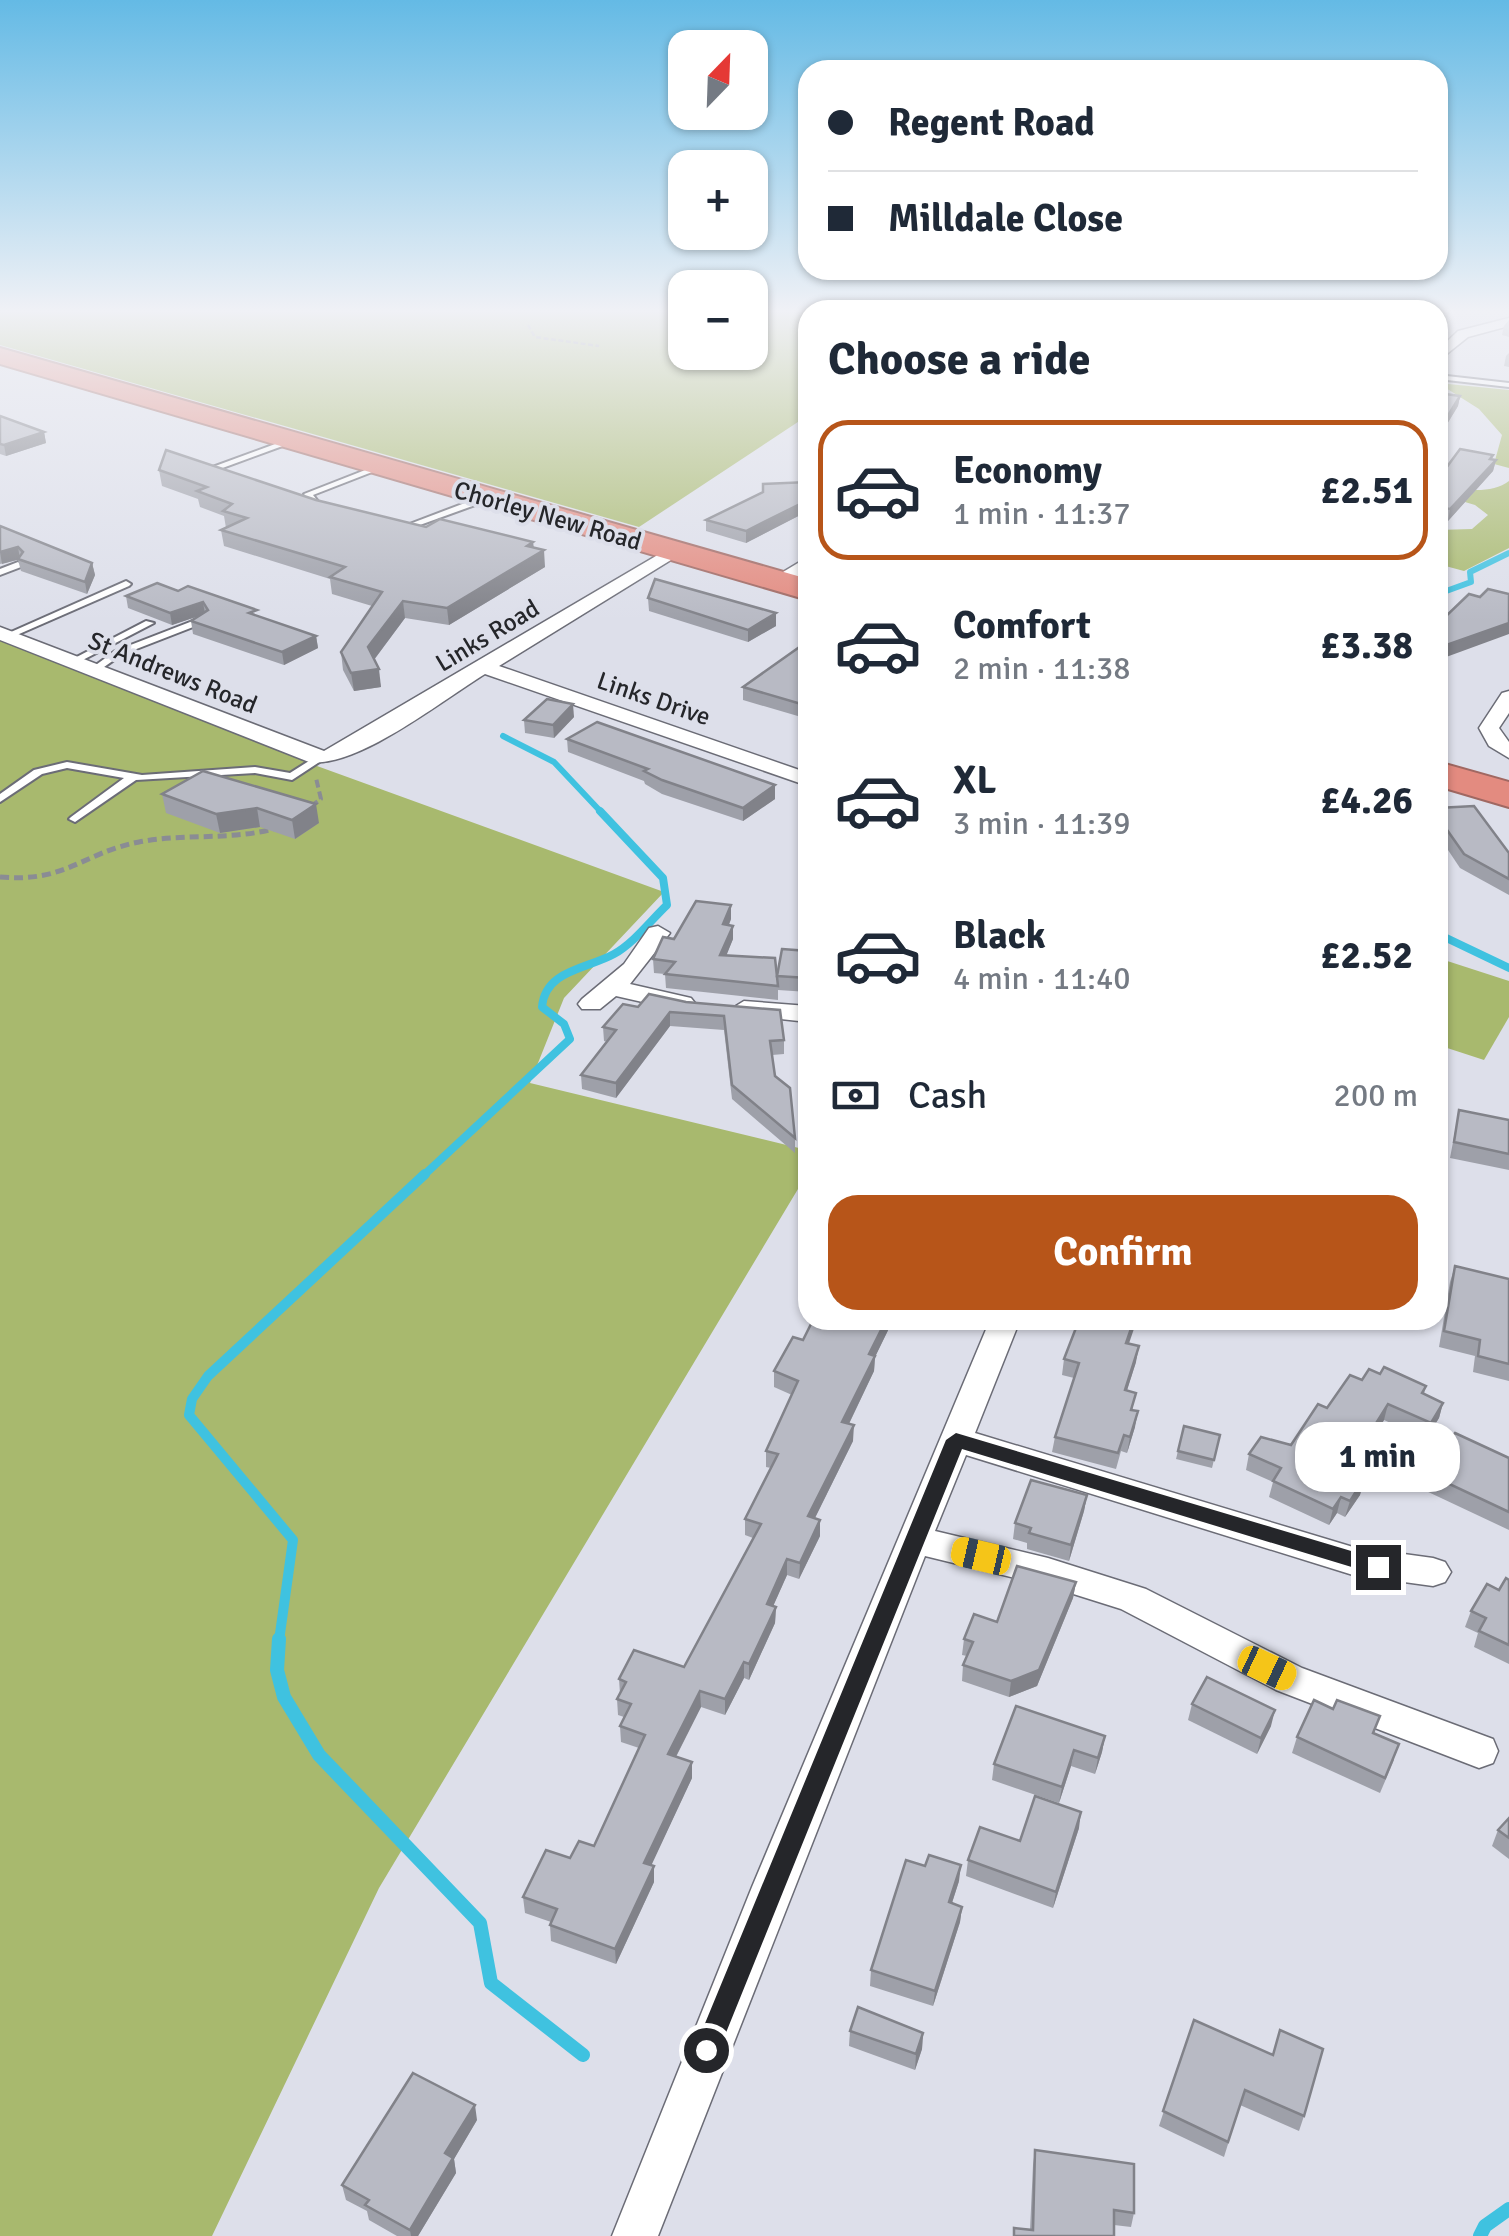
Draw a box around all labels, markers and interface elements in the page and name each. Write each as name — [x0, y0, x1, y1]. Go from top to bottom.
north arrow — [668, 30, 768, 130]
map controls — [668, 30, 768, 370]
text: Regent Road — [888, 99, 1095, 146]
button: + — [668, 150, 768, 250]
text: Milldale Close — [888, 195, 1123, 242]
button: − — [668, 270, 768, 370]
text: Choose a ride — [828, 332, 1091, 387]
icon: car — [833, 445, 923, 535]
text: Economy — [953, 447, 1102, 494]
text: £2.51 — [1320, 467, 1413, 514]
street label: Chorley New Road — [451, 474, 645, 557]
text: 1 min · 11:37 — [953, 494, 1131, 533]
street label: Links Road — [430, 592, 545, 678]
icon: car — [833, 600, 923, 690]
text: Comfort — [953, 602, 1091, 649]
text: £3.38 — [1320, 622, 1413, 669]
street label: St Andrews Road — [84, 625, 262, 720]
text: 2 min · 11:38 — [953, 649, 1131, 688]
street label: Links Drive — [593, 665, 715, 732]
icon: car — [833, 755, 923, 845]
text: XL — [953, 757, 996, 804]
text: £4.26 — [1320, 777, 1413, 824]
text: 3 min · 11:39 — [953, 804, 1131, 843]
icon: car — [833, 910, 923, 1000]
text: Black — [953, 912, 1046, 959]
text: £2.52 — [1320, 932, 1413, 979]
text: 4 min · 11:40 — [953, 959, 1131, 998]
icon: cash — [828, 1068, 883, 1123]
text: Cash — [908, 1072, 987, 1119]
text: 200 m — [1334, 1076, 1418, 1115]
button: Confirm — [828, 1195, 1418, 1310]
callout: 1 min — [1296, 1422, 1460, 1492]
text: 1 min — [1339, 1437, 1416, 1476]
car — [948, 1535, 1014, 1577]
route end — [1356, 1545, 1401, 1590]
car — [1233, 1642, 1301, 1694]
route start — [684, 2028, 729, 2073]

